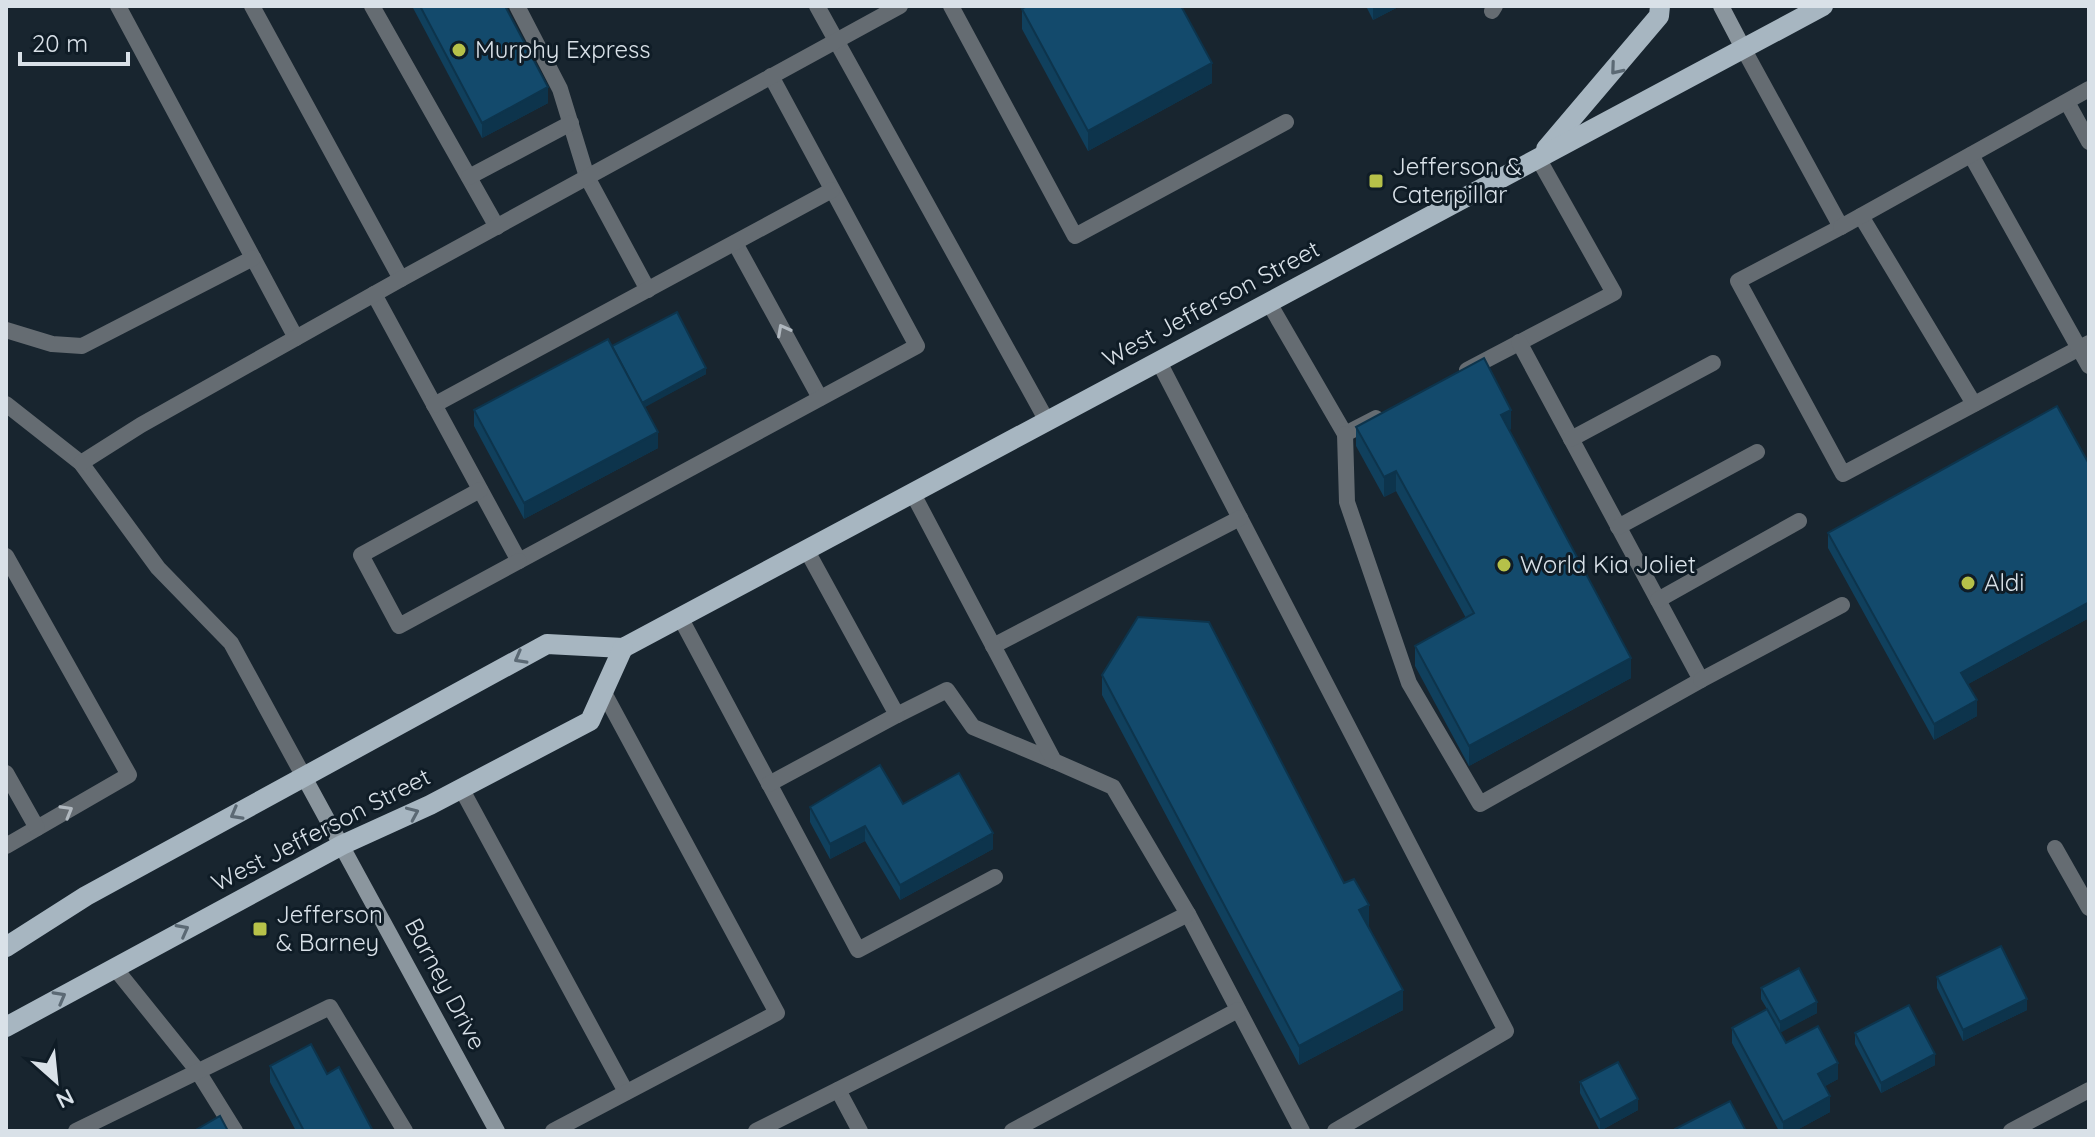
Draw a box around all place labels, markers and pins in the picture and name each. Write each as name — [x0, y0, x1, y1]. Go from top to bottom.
place label: Murphy Express — [475, 34, 651, 64]
marker: Murphy Express — [450, 41, 468, 59]
place label: Jefferson & Caterpillar — [1392, 151, 1522, 209]
marker: Jefferson & Caterpillar — [1367, 172, 1385, 190]
place label: World Kia Joliet — [1520, 549, 1696, 579]
marker: World Kia Joliet — [1495, 556, 1513, 574]
place label: Aldi — [1984, 567, 2025, 597]
marker: Aldi — [1959, 574, 1977, 592]
place label: Jefferson & Barney — [276, 899, 383, 957]
marker: Jefferson & Barney — [251, 920, 269, 938]

